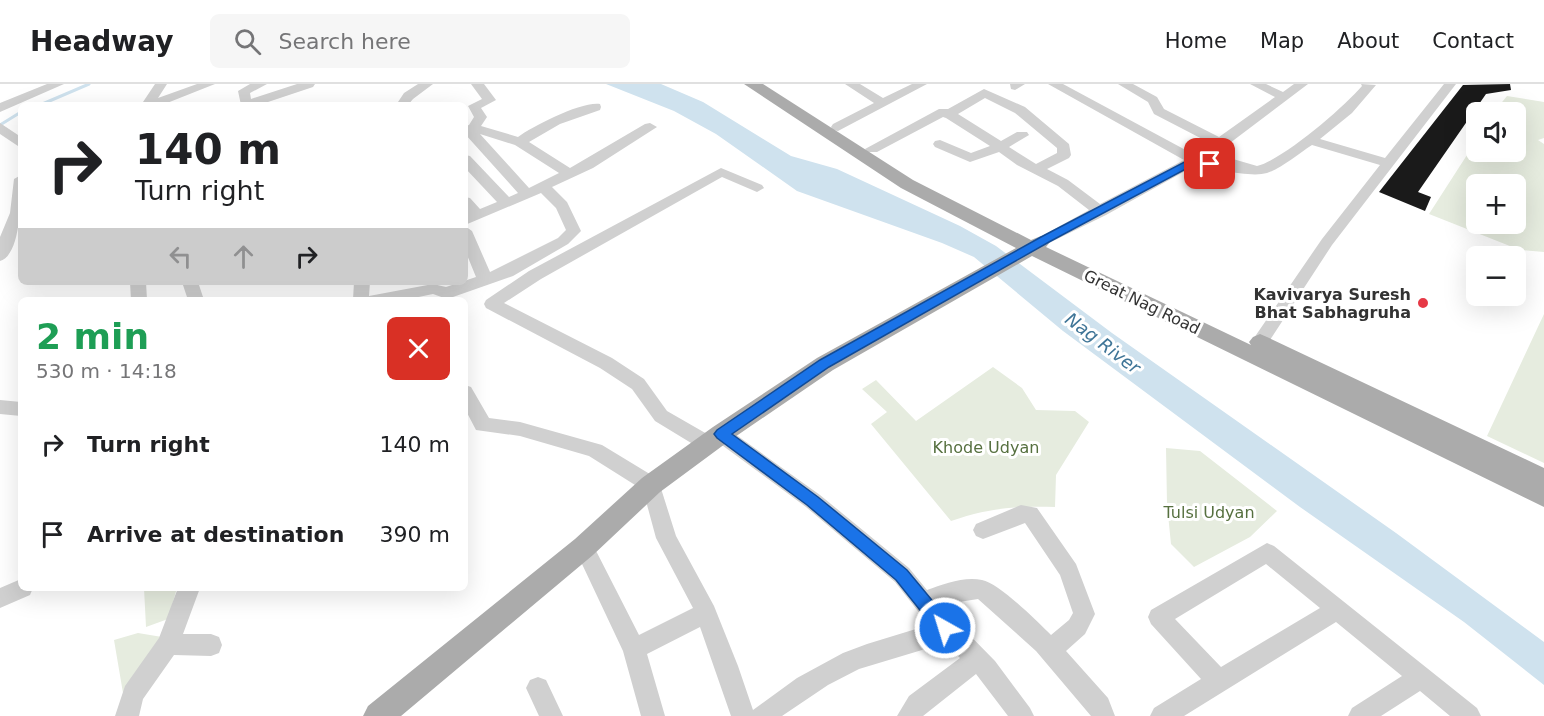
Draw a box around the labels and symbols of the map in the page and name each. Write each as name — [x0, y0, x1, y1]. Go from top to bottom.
pin — [1184, 138, 1235, 189]
street label: Great Nag Road — [1081, 266, 1203, 338]
place label: Kavivarya Suresh Bhat Sabhagruha — [1253, 285, 1411, 322]
marker: Kavivarya Suresh Bhat Sabhagruha — [1416, 296, 1430, 310]
water label: Nag River — [1061, 308, 1146, 379]
park label: Khode Udyan — [933, 438, 1039, 457]
park label: Tulsi Udyan — [1162, 503, 1255, 522]
position arrow — [913, 596, 977, 660]

